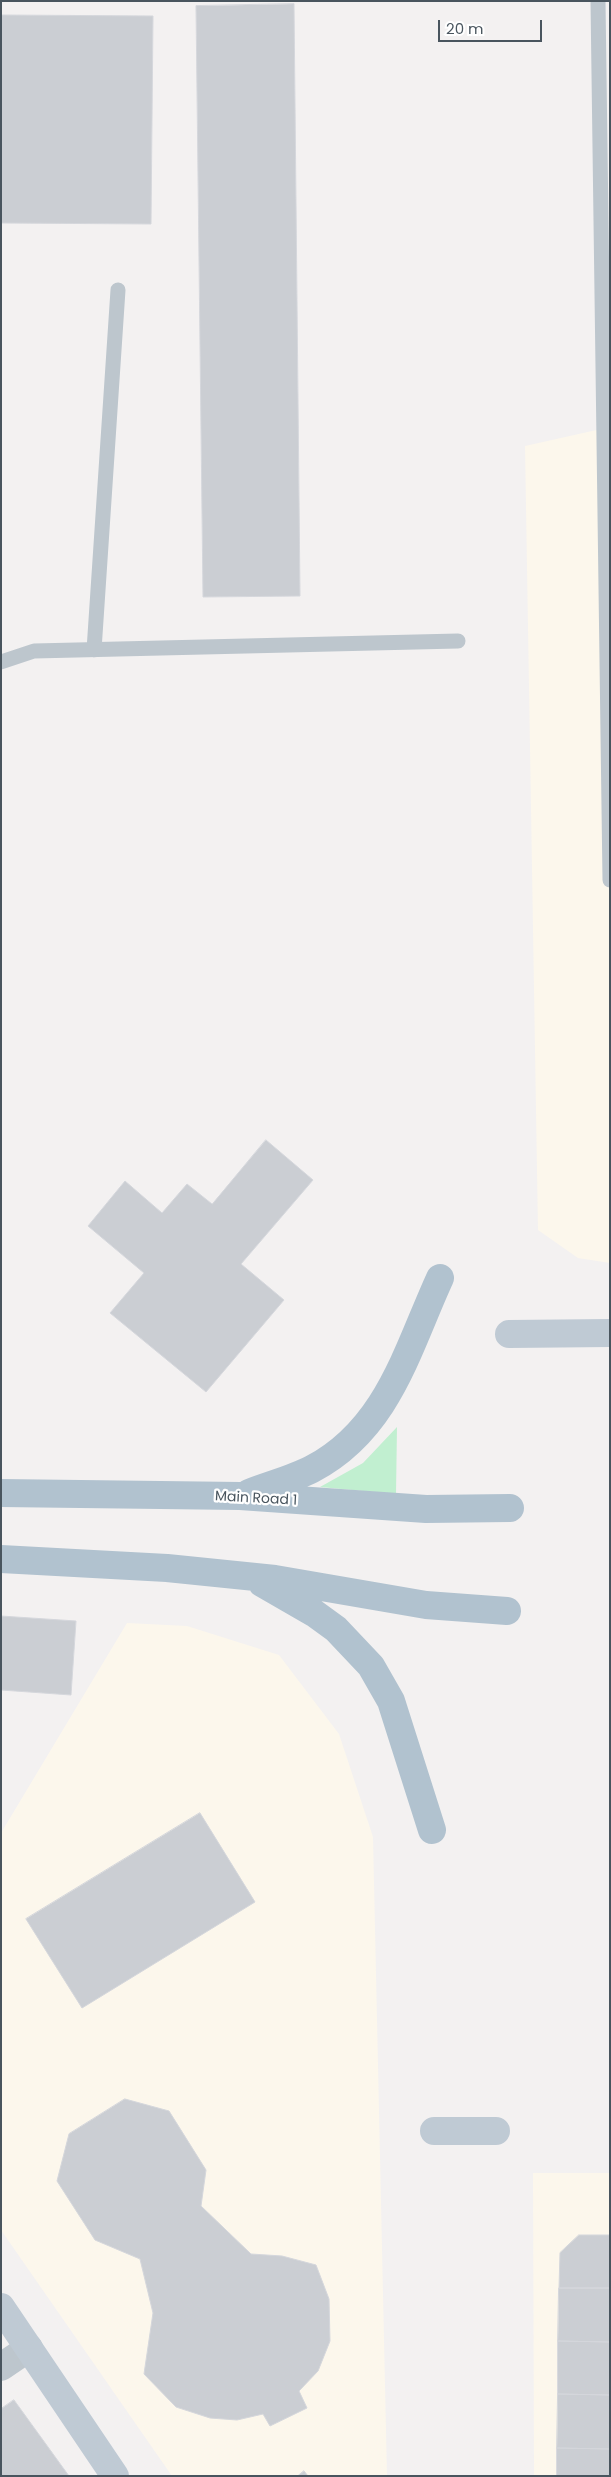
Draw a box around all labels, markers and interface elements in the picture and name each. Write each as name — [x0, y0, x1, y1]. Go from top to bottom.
scale bar — [441, 10, 545, 42]
text: 20 m — [446, 18, 484, 39]
street label: Main Road 1 — [214, 1488, 298, 1510]

